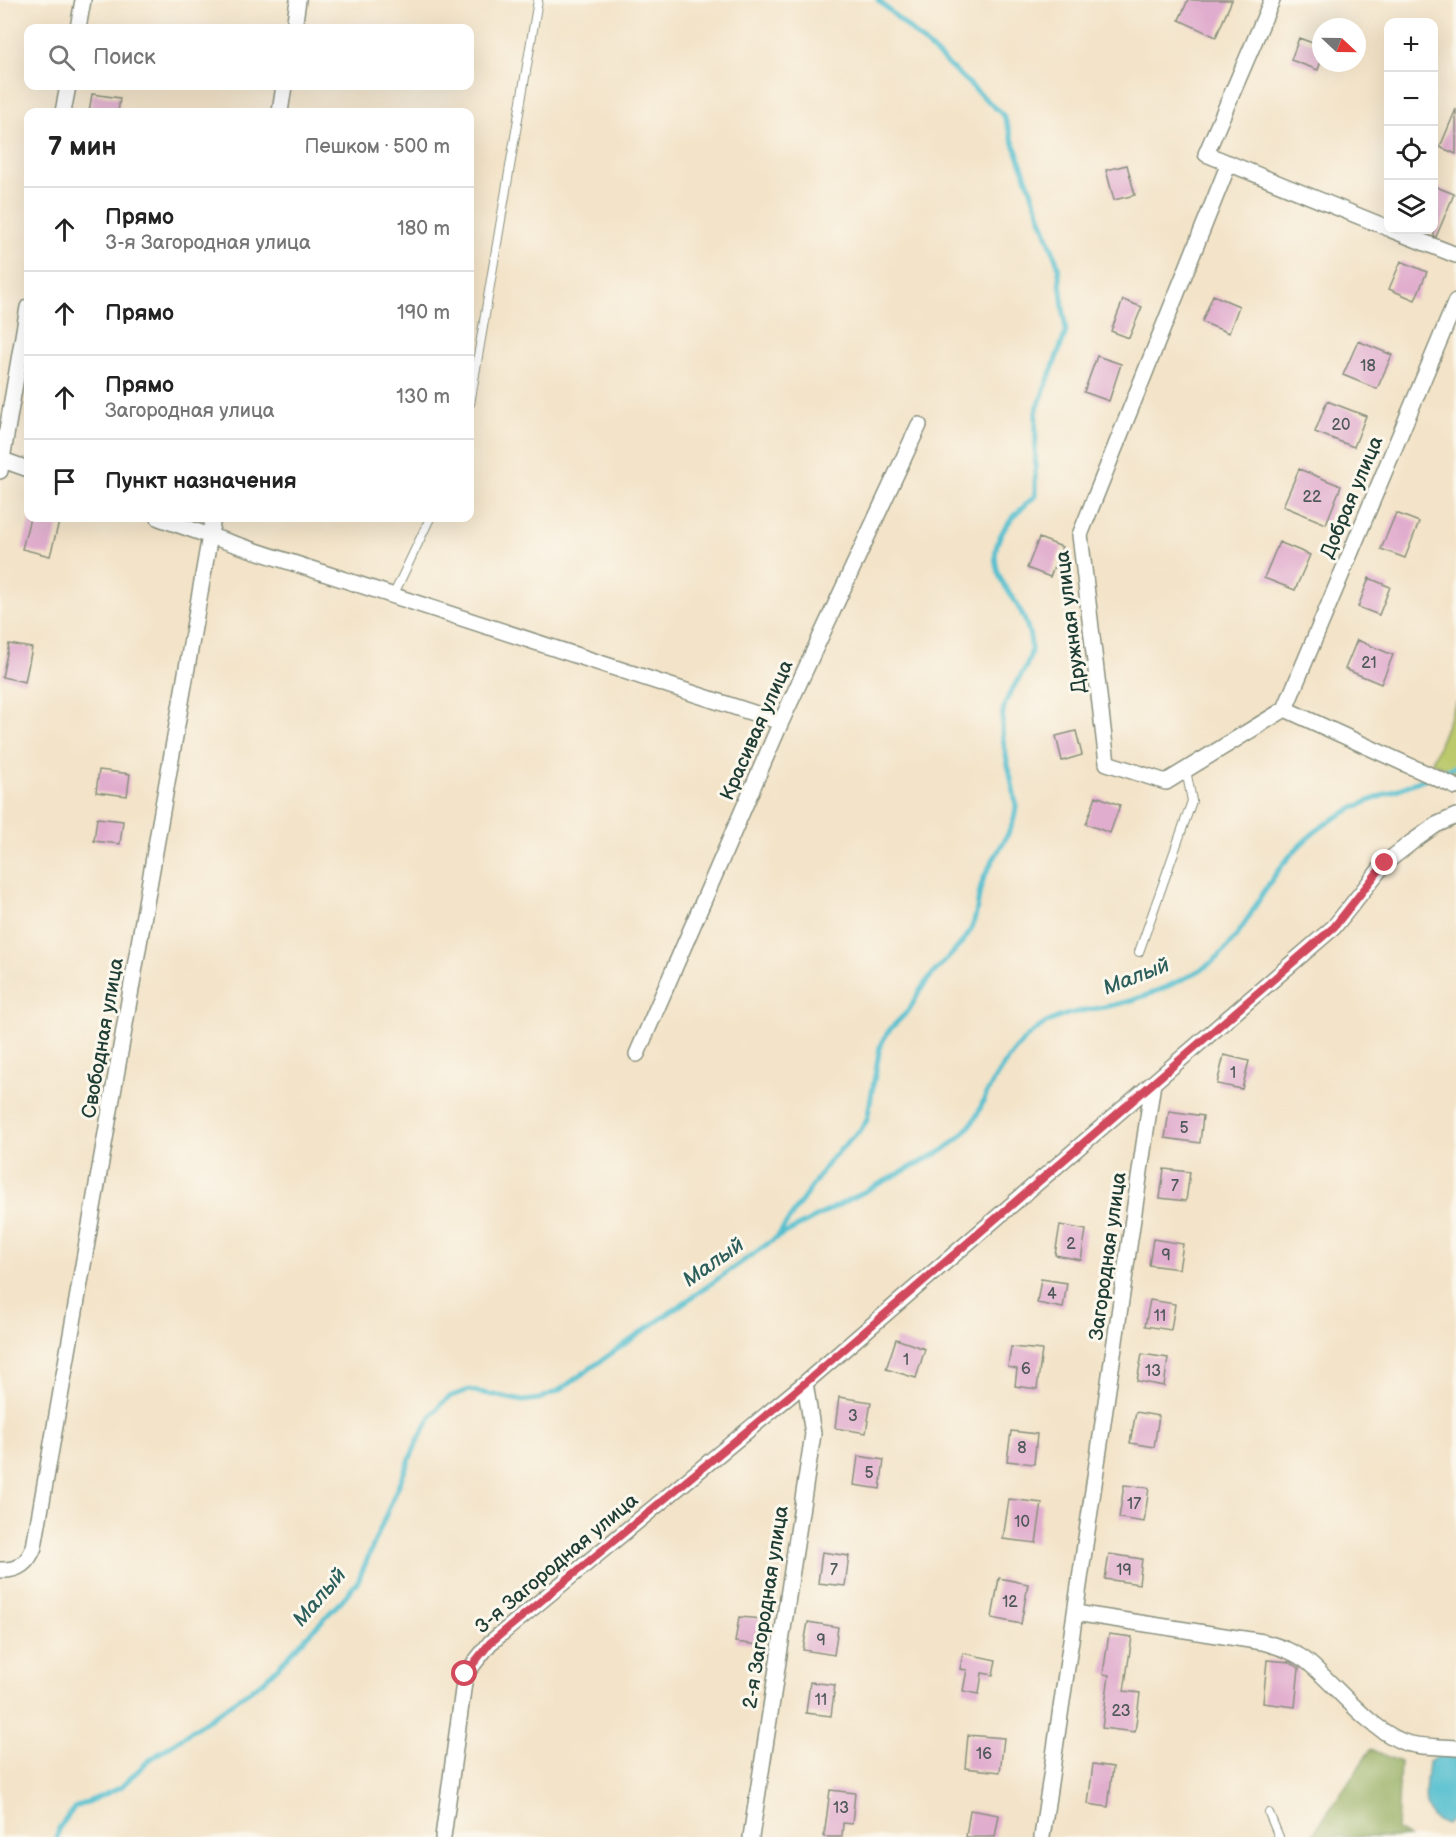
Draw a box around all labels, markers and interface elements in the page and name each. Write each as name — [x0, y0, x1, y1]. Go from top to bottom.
north arrow — [1312, 18, 1366, 72]
map controls — [1384, 18, 1438, 234]
button: + — [1384, 18, 1438, 72]
search box — [24, 24, 474, 90]
icon: search — [45, 41, 78, 74]
text: Поиск — [93, 44, 156, 71]
button: − — [1384, 72, 1438, 126]
button: locate — [1384, 126, 1438, 180]
text: 7 мин — [48, 132, 116, 163]
text: Пешком · 500 m — [305, 135, 450, 159]
button: layers — [1384, 180, 1438, 234]
text: Прямо — [105, 204, 174, 231]
icon: ahead — [48, 213, 81, 246]
text: 180 m — [397, 217, 450, 241]
text: 3-я Загородная улица — [105, 231, 311, 255]
icon: ahead — [48, 297, 81, 330]
text: Прямо — [105, 300, 174, 327]
text: 190 m — [397, 301, 450, 325]
house number: 18 — [1360, 357, 1376, 376]
text: Прямо — [105, 372, 174, 399]
icon: ahead — [48, 381, 81, 414]
text: 130 m — [396, 385, 450, 409]
text: Загородная улица — [105, 399, 275, 423]
house number: 20 — [1332, 416, 1350, 435]
street label: Добрая улица — [1315, 432, 1389, 562]
icon: arrive — [48, 465, 81, 498]
text: Пункт назначения — [105, 468, 297, 495]
house number: 22 — [1303, 488, 1322, 507]
street label: Дружная улица — [1050, 549, 1092, 695]
house number: 21 — [1361, 654, 1377, 673]
street label: Красивая улица — [715, 656, 799, 804]
route end — [1371, 849, 1397, 875]
water label: Малый — [1099, 952, 1173, 1001]
street label: Свободная улица — [77, 956, 129, 1120]
house number: 1 — [1230, 1064, 1236, 1083]
house number: 5 — [1179, 1119, 1189, 1138]
street label: Загородная улица — [1084, 1170, 1132, 1342]
house number: 7 — [1171, 1177, 1179, 1196]
water label: Малый — [678, 1232, 749, 1292]
house number: 2 — [1066, 1235, 1076, 1254]
house number: 9 — [1161, 1246, 1171, 1265]
house number: 4 — [1047, 1285, 1057, 1304]
house number: 11 — [1154, 1307, 1166, 1326]
house number: 1 — [903, 1351, 909, 1370]
house number: 6 — [1021, 1360, 1031, 1379]
house number: 13 — [1145, 1362, 1161, 1381]
house number: 3 — [848, 1407, 858, 1426]
house number: 8 — [1017, 1439, 1027, 1458]
house number: 5 — [864, 1464, 874, 1483]
street label: 3-я Загородная улица — [470, 1488, 643, 1639]
house number: 17 — [1127, 1495, 1141, 1514]
street label: 2-я Загородная улица — [738, 1504, 794, 1710]
house number: 10 — [1014, 1513, 1030, 1532]
house number: 7 — [830, 1561, 838, 1580]
house number: 19 — [1116, 1561, 1132, 1580]
water label: Малый — [287, 1563, 351, 1632]
house number: 12 — [1002, 1593, 1018, 1612]
house number: 9 — [816, 1631, 826, 1650]
route start — [451, 1660, 477, 1686]
house number: 11 — [815, 1691, 827, 1710]
house number: 23 — [1112, 1702, 1131, 1721]
house number: 16 — [976, 1745, 992, 1764]
house number: 13 — [833, 1799, 849, 1818]

